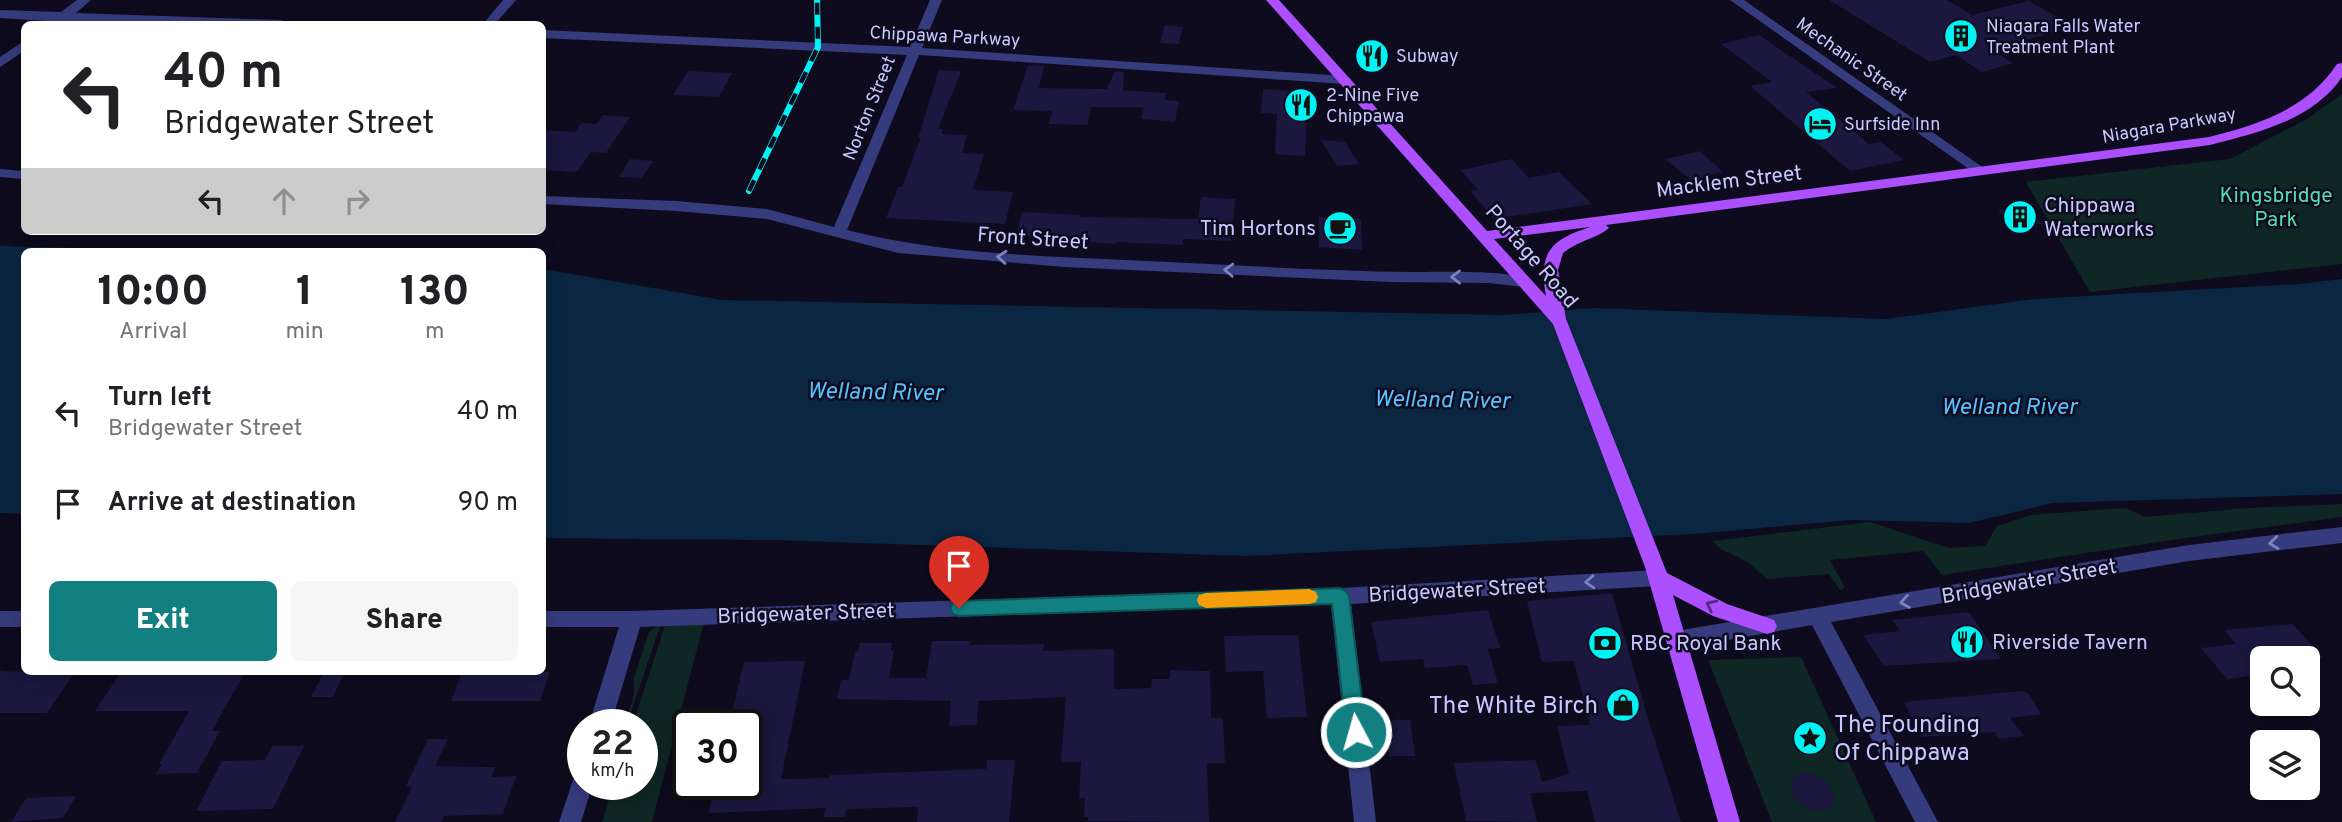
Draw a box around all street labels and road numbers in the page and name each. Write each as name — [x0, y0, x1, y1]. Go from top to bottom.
street label: Mechanic Street — [1791, 13, 1911, 107]
street label: Chippawa Parkway — [869, 22, 1021, 53]
street label: Norton Street — [839, 53, 902, 164]
street label: Niagara Parkway — [2100, 103, 2238, 150]
street label: Macklem Street — [1655, 160, 1804, 205]
street label: Portage Road — [1478, 199, 1583, 315]
street label: Front Street — [976, 222, 1090, 257]
street label: Bridgewater Street — [1940, 554, 2119, 611]
street label: Bridgewater Street — [1368, 573, 1546, 610]
street label: Bridgewater Street — [717, 598, 895, 631]

